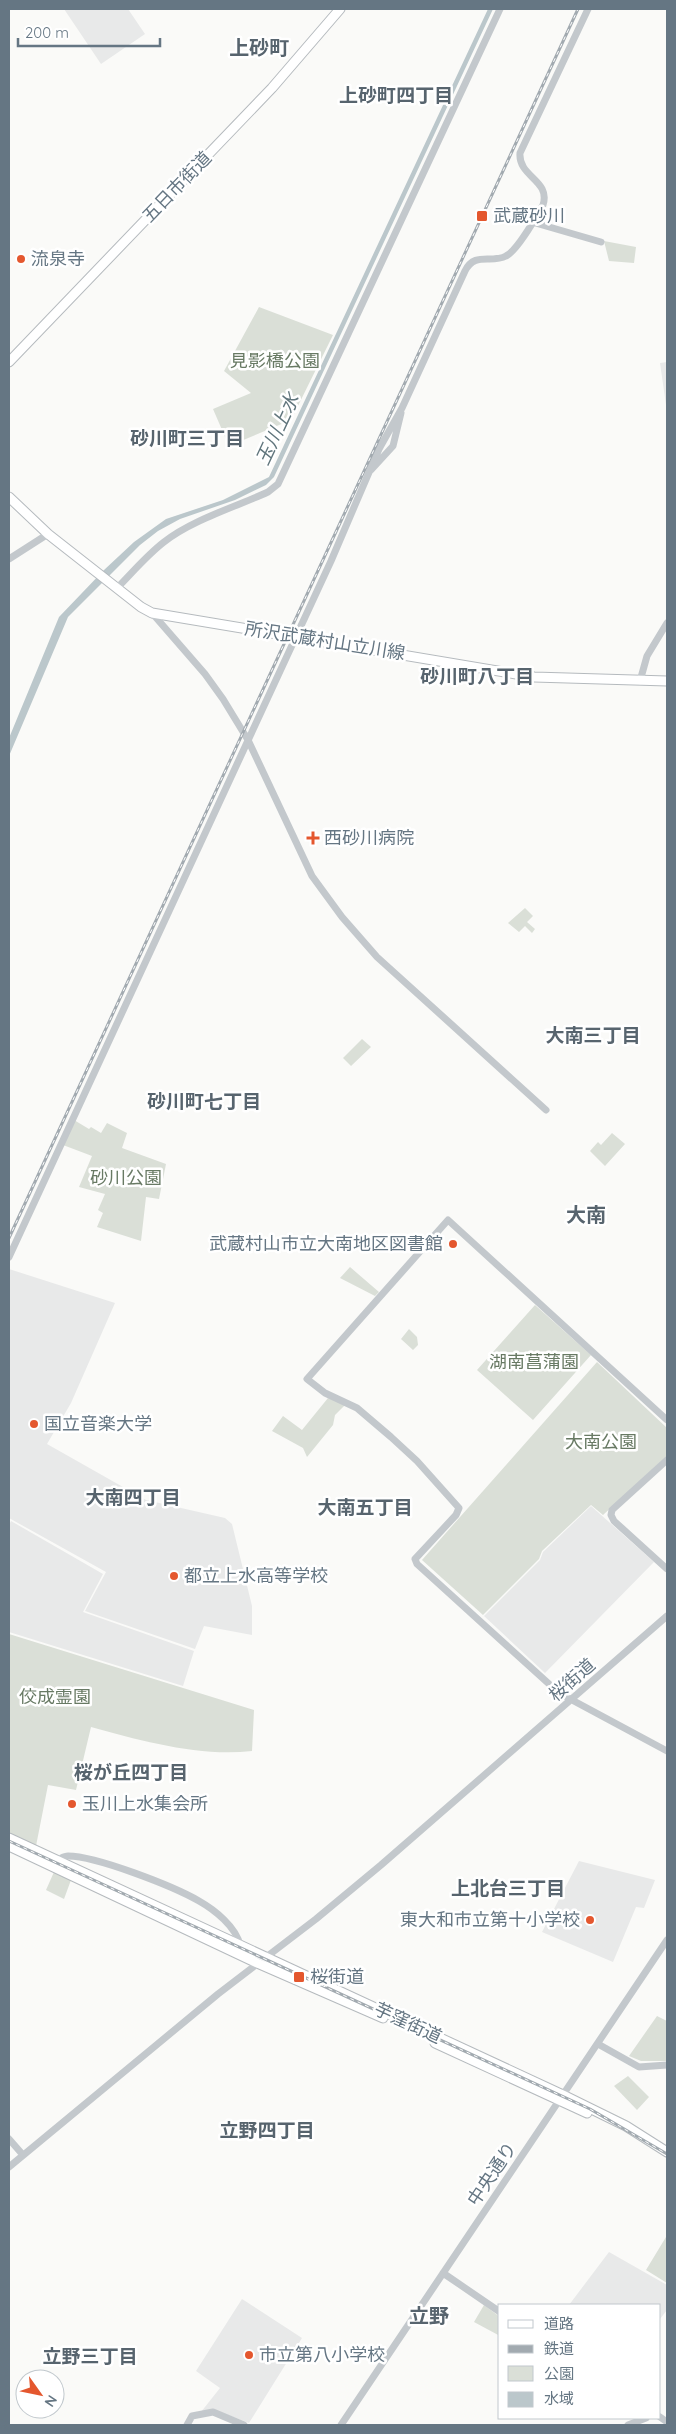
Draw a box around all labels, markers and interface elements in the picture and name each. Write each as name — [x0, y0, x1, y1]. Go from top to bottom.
scale bar — [18, 15, 160, 47]
text: 200 m — [25, 23, 69, 42]
district label: 上砂町 — [229, 35, 289, 60]
district label: 上砂町四丁目 — [339, 83, 453, 107]
street label: 五日市街道 — [137, 146, 216, 227]
place label: 武蔵砂川 — [493, 204, 565, 227]
marker: 武蔵砂川 — [475, 209, 489, 223]
place label: 流泉寺 — [31, 247, 85, 270]
marker: 流泉寺 — [15, 253, 27, 265]
park label: 見影橋公園 — [230, 349, 320, 372]
water label: 玉川上水 — [250, 388, 305, 469]
district label: 砂川町三丁目 — [130, 426, 244, 450]
street label: 所沢武蔵村山立川線 — [243, 616, 407, 665]
district label: 砂川町八丁目 — [420, 664, 534, 688]
place label: 西砂川病院 — [324, 826, 414, 849]
marker: 西砂川病院 — [306, 831, 320, 845]
district label: 大南三丁目 — [545, 1023, 641, 1047]
district label: 砂川町七丁目 — [147, 1089, 261, 1113]
park label: 砂川公園 — [90, 1166, 162, 1189]
district label: 大南 — [566, 1202, 606, 1227]
place label: 武蔵村山市立大南地区図書館 — [209, 1232, 443, 1255]
marker: 武蔵村山市立大南地区図書館 — [447, 1238, 459, 1250]
park label: 湖南菖蒲園 — [489, 1350, 579, 1373]
place label: 国立音楽大学 — [44, 1412, 152, 1435]
marker: 国立音楽大学 — [28, 1418, 40, 1430]
park label: 大南公園 — [565, 1430, 637, 1453]
district label: 大南四丁目 — [85, 1485, 181, 1509]
district label: 大南五丁目 — [317, 1495, 413, 1519]
place label: 都立上水高等学校 — [184, 1564, 328, 1587]
marker: 都立上水高等学校 — [168, 1570, 180, 1582]
street label: 桜街道 — [544, 1653, 600, 1706]
park label: 佼成霊園 — [19, 1685, 91, 1708]
district label: 桜が丘四丁目 — [74, 1760, 188, 1784]
place label: 玉川上水集会所 — [82, 1792, 208, 1815]
marker: 玉川上水集会所 — [66, 1798, 78, 1810]
district label: 上北台三丁目 — [451, 1876, 565, 1900]
place label: 東大和市立第十小学校 — [400, 1908, 580, 1931]
marker: 東大和市立第十小学校 — [584, 1914, 596, 1926]
place label: 桜街道 — [310, 1965, 364, 1988]
marker: 桜街道 — [292, 1970, 306, 1984]
street label: 芋窪街道 — [371, 1997, 446, 2048]
district label: 立野四丁目 — [219, 2118, 315, 2142]
street label: 中央通り — [462, 2137, 521, 2210]
district label: 立野 — [409, 2303, 449, 2328]
legend — [498, 2304, 661, 2419]
text: 道路 — [544, 2314, 574, 2333]
text: 鉄道 — [544, 2339, 574, 2358]
place label: 市立第八小学校 — [259, 2343, 385, 2366]
district label: 立野三丁目 — [42, 2344, 138, 2368]
marker: 市立第八小学校 — [243, 2349, 255, 2361]
text: 公園 — [544, 2364, 574, 2383]
north arrow — [15, 2369, 65, 2419]
text: 水域 — [544, 2389, 574, 2408]
text: N — [41, 2392, 61, 2410]

